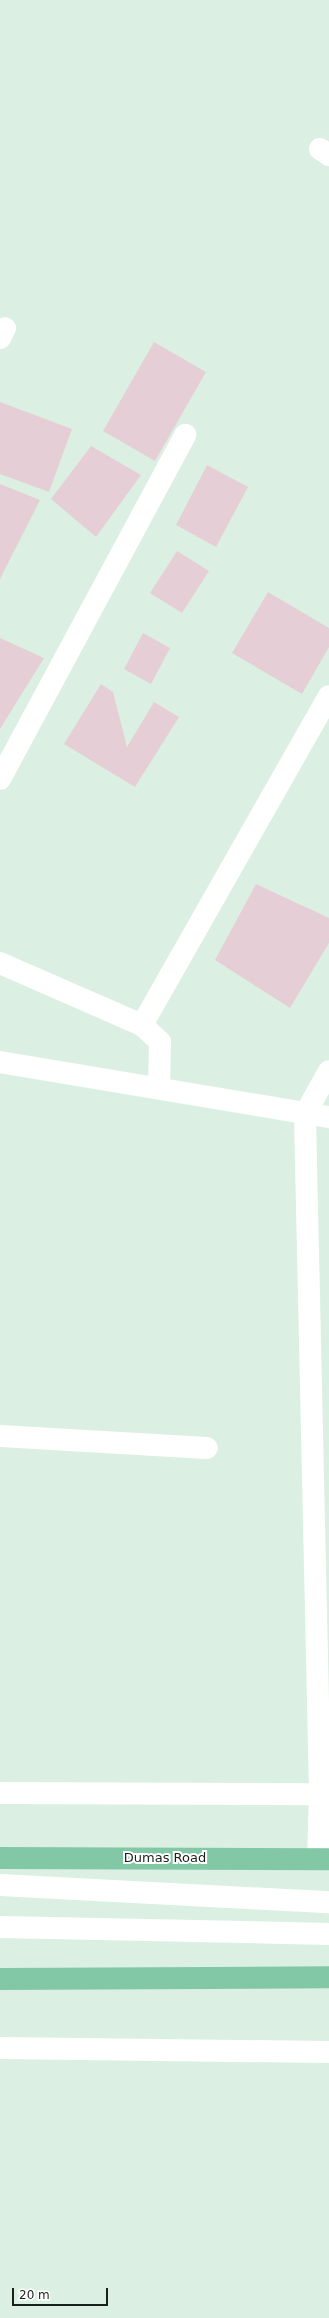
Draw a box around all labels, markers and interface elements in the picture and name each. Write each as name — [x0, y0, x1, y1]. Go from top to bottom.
street label: Dumas Road — [124, 1850, 206, 1866]
scale bar — [14, 2280, 110, 2306]
text: 20 m — [19, 2288, 50, 2302]

